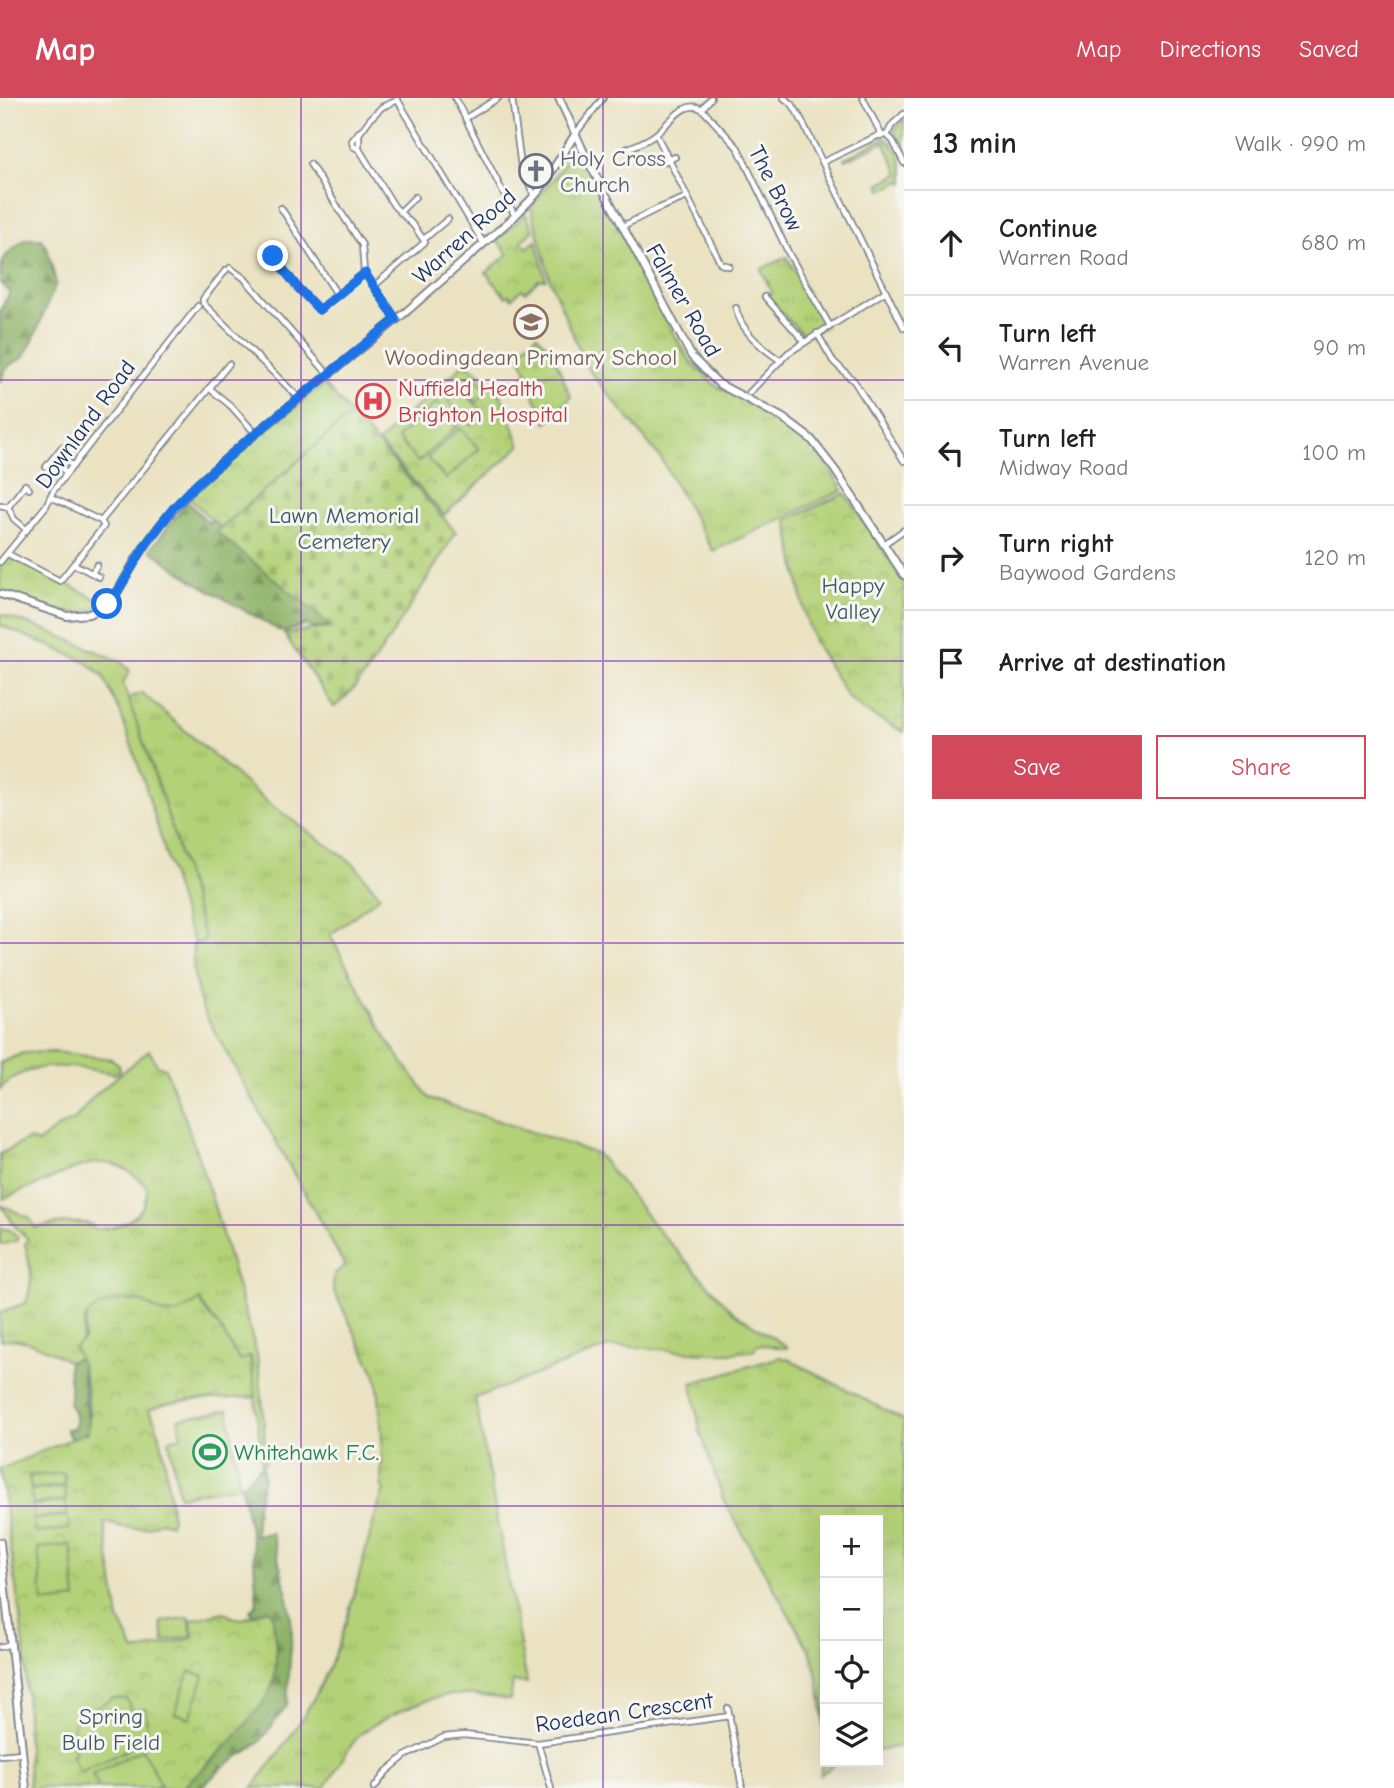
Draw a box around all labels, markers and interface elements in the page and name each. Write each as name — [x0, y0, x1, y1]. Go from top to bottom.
text: Map — [35, 30, 96, 68]
text: Map — [1076, 35, 1122, 63]
text: Directions — [1160, 35, 1261, 63]
text: Saved — [1299, 35, 1359, 63]
text: 13 min — [932, 126, 1017, 161]
text: Walk · 990 m — [1235, 130, 1366, 157]
street label: The Brow — [743, 141, 809, 236]
place label: Holy Cross Church — [560, 145, 666, 198]
church icon: Holy Cross Church — [517, 152, 555, 190]
street label: Warren Road — [407, 183, 522, 290]
text: Continue — [999, 214, 1097, 244]
icon: ahead — [932, 224, 970, 262]
text: 680 m — [1301, 229, 1366, 256]
street label: Falmer Road — [640, 239, 727, 362]
route end — [257, 240, 288, 271]
text: Warren Road — [999, 244, 1129, 271]
school or university icon: Woodingdean Primary School — [512, 303, 550, 341]
text: Turn left — [999, 319, 1096, 349]
icon: left — [932, 329, 970, 367]
text: 90 m — [1313, 334, 1366, 361]
place label: Woodingdean Primary School — [385, 344, 677, 371]
text: Warren Avenue — [999, 349, 1149, 376]
street label: Downland Road — [30, 355, 141, 494]
place label: Nuffield Health Brighton Hospital — [398, 375, 568, 428]
hospital icon: Nuffield Health Brighton Hospital — [354, 382, 392, 420]
text: Turn left — [999, 424, 1096, 454]
icon: left — [932, 434, 970, 472]
text: 100 m — [1302, 439, 1366, 466]
text: Midway Road — [999, 454, 1129, 481]
park label: Lawn Memorial Cemetery — [269, 502, 419, 555]
text: Turn right — [999, 529, 1113, 559]
icon: right — [932, 539, 970, 577]
text: 120 m — [1304, 544, 1366, 571]
text: Baywood Gardens — [999, 559, 1176, 586]
park label: Happy Valley — [821, 572, 885, 625]
route start — [91, 588, 122, 619]
icon: arrive — [932, 644, 970, 682]
text: Arrive at destination — [999, 648, 1226, 678]
button: Save — [932, 735, 1142, 799]
button: Share — [1156, 735, 1366, 799]
sports icon: Whitehawk F.C. — [191, 1433, 229, 1471]
place label: Whitehawk F.C. — [234, 1439, 379, 1466]
map controls — [820, 1515, 883, 1767]
button: + — [820, 1515, 883, 1578]
button: − — [820, 1578, 883, 1641]
button: locate — [820, 1641, 883, 1704]
street label: Roedean Crescent — [534, 1686, 716, 1738]
park label: Spring Bulb Field — [62, 1703, 160, 1756]
button: layers — [820, 1704, 883, 1767]

